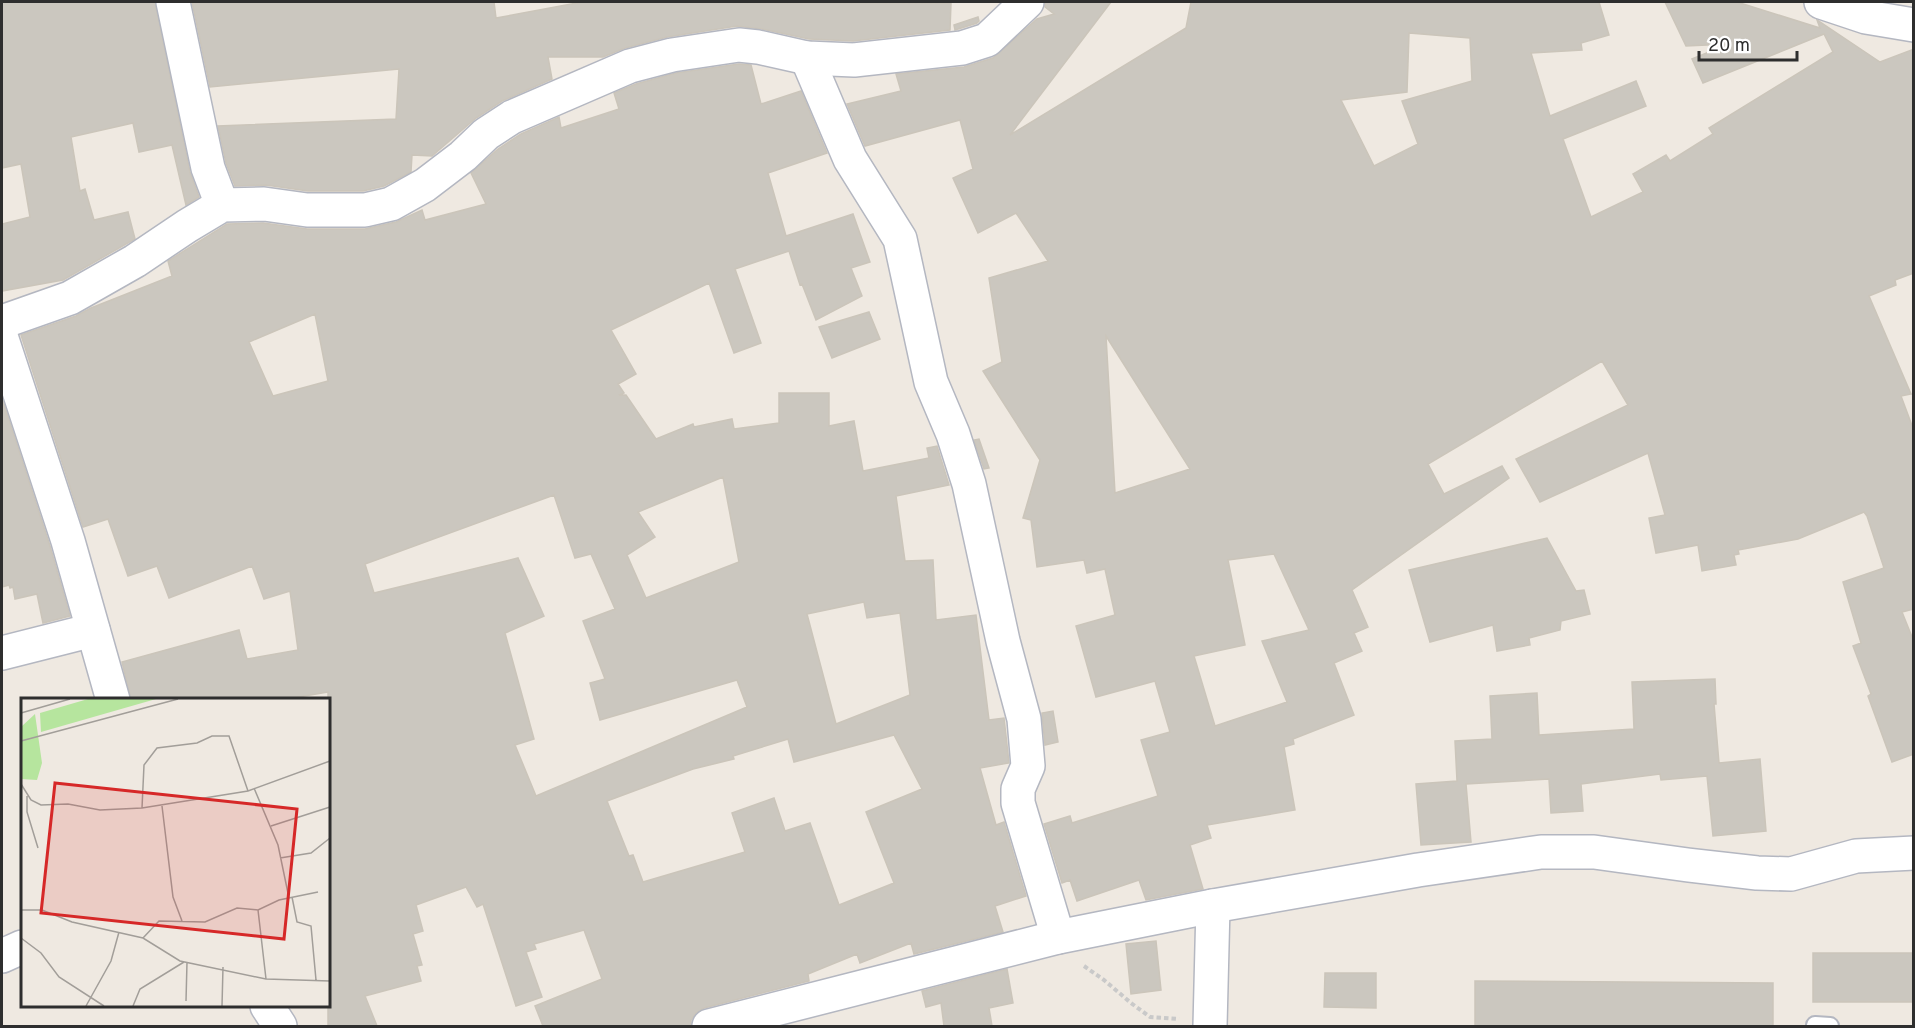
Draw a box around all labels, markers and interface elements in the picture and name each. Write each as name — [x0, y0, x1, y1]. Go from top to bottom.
scale bar — [1699, 24, 1796, 62]
text: 20 m — [1708, 35, 1750, 58]
inset map — [21, 698, 330, 1007]

